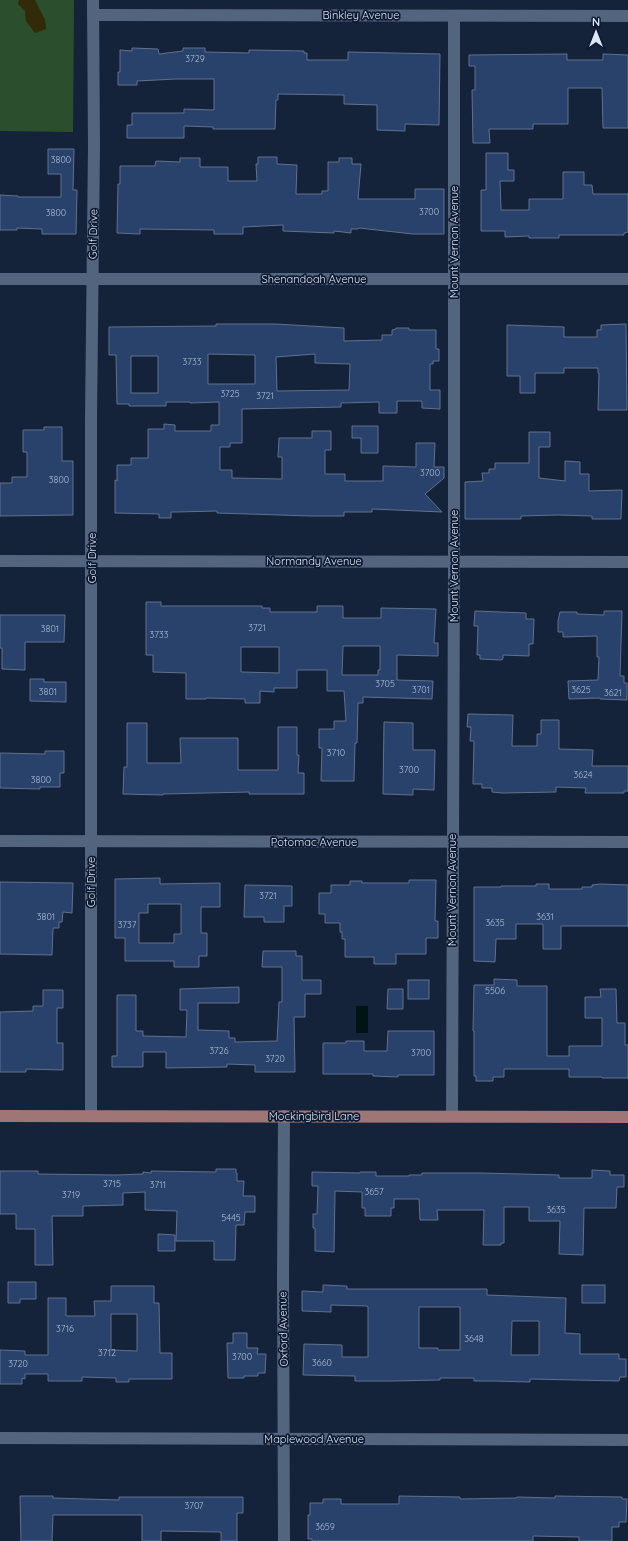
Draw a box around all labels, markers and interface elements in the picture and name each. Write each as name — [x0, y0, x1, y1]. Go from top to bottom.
street label: Binkley Avenue — [322, 8, 400, 22]
north arrow — [576, 12, 616, 52]
text: N — [592, 15, 600, 29]
house number: 3729 — [185, 53, 205, 64]
house number: 3800 — [51, 154, 71, 165]
street label: Mount Vernon Avenue — [447, 186, 461, 298]
house number: 3700 — [419, 206, 439, 217]
house number: 3800 — [46, 207, 66, 218]
street label: Golf Drive — [86, 209, 100, 259]
street label: Shenandoah Avenue — [262, 272, 366, 286]
house number: 3733 — [183, 356, 202, 367]
house number: 3725 — [220, 388, 240, 399]
house number: 3721 — [256, 390, 274, 401]
house number: 3700 — [420, 467, 440, 478]
house number: 3800 — [49, 474, 69, 485]
street label: Mount Vernon Avenue — [447, 510, 461, 622]
street label: Golf Drive — [85, 533, 99, 583]
street label: Normandy Avenue — [266, 554, 362, 568]
house number: 3721 — [248, 622, 266, 633]
house number: 3801 — [41, 623, 59, 634]
house number: 3733 — [150, 629, 169, 640]
house number: 3705 — [375, 678, 395, 689]
house number: 3701 — [412, 684, 430, 695]
house number: 3625 — [571, 684, 591, 695]
house number: 3801 — [39, 686, 57, 697]
house number: 3621 — [604, 687, 622, 698]
house number: 3710 — [327, 747, 345, 758]
house number: 3700 — [399, 764, 419, 775]
house number: 3624 — [573, 769, 593, 780]
house number: 3800 — [31, 774, 51, 785]
street label: Mount Vernon Avenue — [445, 834, 459, 946]
street label: Potomac Avenue — [271, 835, 357, 849]
street label: Golf Drive — [84, 857, 98, 907]
house number: 3721 — [259, 890, 277, 901]
house number: 3801 — [37, 911, 55, 922]
house number: 3631 — [536, 911, 554, 922]
house number: 3635 — [485, 917, 505, 928]
house number: 3737 — [118, 919, 137, 930]
house number: 5506 — [485, 985, 505, 996]
house number: 3726 — [209, 1045, 229, 1056]
house number: 3700 — [411, 1047, 431, 1058]
house number: 3720 — [265, 1053, 285, 1064]
street label: Mockingbird Lane — [269, 1109, 359, 1123]
house number: 3715 — [103, 1178, 121, 1189]
house number: 3711 — [150, 1179, 166, 1190]
house number: 3657 — [364, 1186, 384, 1197]
house number: 3719 — [62, 1189, 80, 1200]
house number: 3635 — [546, 1204, 566, 1215]
house number: 5445 — [221, 1212, 241, 1223]
street label: Oxford Avenue — [275, 1291, 291, 1367]
house number: 3716 — [56, 1323, 74, 1334]
house number: 3648 — [464, 1333, 484, 1344]
house number: 3712 — [98, 1347, 116, 1358]
house number: 3700 — [232, 1351, 252, 1362]
house number: 3660 — [312, 1357, 332, 1368]
house number: 3720 — [8, 1358, 28, 1369]
street label: Maplewood Avenue — [264, 1432, 364, 1446]
house number: 3707 — [185, 1500, 204, 1511]
house number: 3659 — [315, 1521, 335, 1532]

